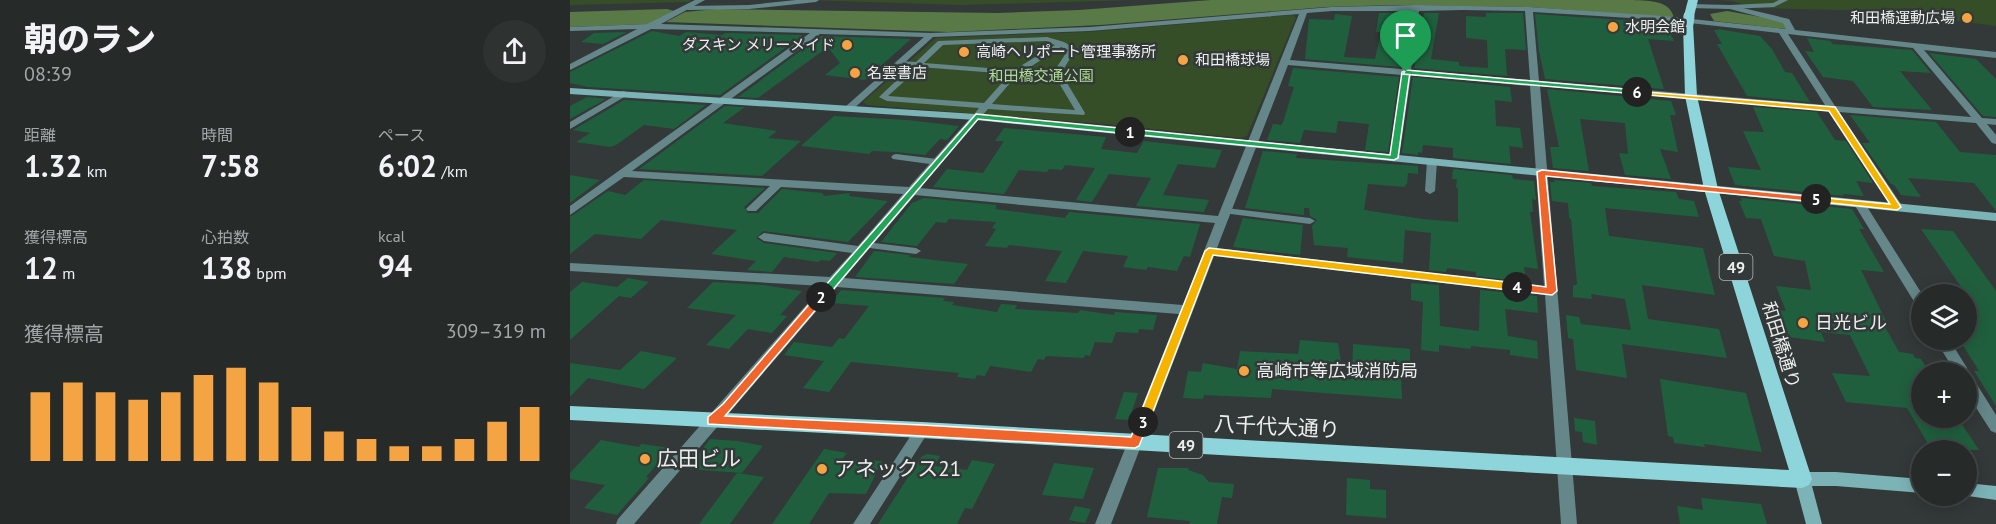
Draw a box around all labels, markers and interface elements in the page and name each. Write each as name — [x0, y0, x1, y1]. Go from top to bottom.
place label: 和田橋運動広場 — [1850, 8, 1955, 27]
pin — [1380, 10, 1431, 72]
marker: 和田橋運動広場 — [1960, 11, 1974, 25]
text: 朝のラン — [24, 17, 156, 60]
place label: 水明会館 — [1625, 17, 1685, 36]
icon: arrive — [1389, 19, 1422, 52]
button: share — [483, 20, 546, 83]
marker: 水明会館 — [1606, 20, 1620, 34]
place label: ダスキン メリーメイド — [682, 35, 835, 54]
marker: ダスキン メリーメイド — [840, 38, 854, 52]
place label: 高崎ヘリポート管理事務所 — [976, 42, 1156, 61]
marker: 高崎ヘリポート管理事務所 — [957, 45, 971, 59]
place label: 和田橋球場 — [1195, 50, 1270, 69]
marker: 和田橋球場 — [1176, 53, 1190, 67]
text: 08:39 — [24, 61, 72, 87]
place label: 名雲書店 — [867, 63, 927, 82]
marker: 名雲書店 — [848, 66, 862, 80]
park label: 和田橋交通公園 — [988, 66, 1094, 85]
pin: 6 — [1622, 77, 1652, 107]
text: 6 — [1632, 82, 1642, 102]
pin: 1 — [1115, 117, 1145, 147]
text: 1 — [1125, 122, 1135, 142]
text: 距離 — [24, 125, 56, 145]
text: 時間 — [201, 125, 233, 145]
text: ペース — [378, 125, 425, 145]
text: 1.32 — [24, 146, 82, 185]
text: 7:58 — [201, 146, 260, 185]
text: 6:02 — [378, 146, 437, 185]
text: km — [82, 161, 107, 181]
text: /km — [437, 161, 468, 181]
pin: 5 — [1801, 184, 1831, 214]
text: 5 — [1811, 189, 1821, 209]
text: kcal — [378, 226, 405, 246]
text: 獲得標高 — [24, 227, 88, 247]
text: 心拍数 — [201, 227, 249, 247]
text: 94 — [378, 246, 412, 285]
text: 12 — [24, 248, 58, 287]
text: 138 — [201, 248, 252, 287]
road number: 49 — [1720, 254, 1752, 280]
text: m — [58, 263, 75, 283]
text: bpm — [252, 263, 287, 283]
pin: 4 — [1502, 272, 1532, 302]
text: 4 — [1512, 277, 1522, 297]
pin: 2 — [806, 282, 836, 312]
map controls — [1911, 284, 1977, 506]
button: layers — [1911, 284, 1977, 350]
text: 2 — [816, 287, 826, 307]
street label: 和田橋通り — [1757, 298, 1806, 391]
place label: 日光ビル — [1815, 311, 1887, 334]
marker: 日光ビル — [1796, 316, 1810, 330]
text: 309–319 m — [446, 318, 546, 344]
text: 獲得標高 — [24, 321, 104, 347]
place label: 高崎市等広域消防局 — [1256, 359, 1418, 382]
button: + — [1911, 362, 1977, 428]
marker: 高崎市等広域消防局 — [1237, 364, 1251, 378]
pin: 3 — [1128, 407, 1158, 437]
street label: 八千代大通り — [1213, 410, 1341, 443]
text: 3 — [1138, 412, 1148, 432]
road number: 49 — [1170, 432, 1202, 458]
button: − — [1911, 440, 1977, 506]
place label: 広田ビル — [657, 445, 741, 472]
marker: 広田ビル — [638, 452, 652, 466]
place label: アネックス21 — [834, 455, 961, 482]
marker: アネックス21 — [815, 462, 829, 476]

